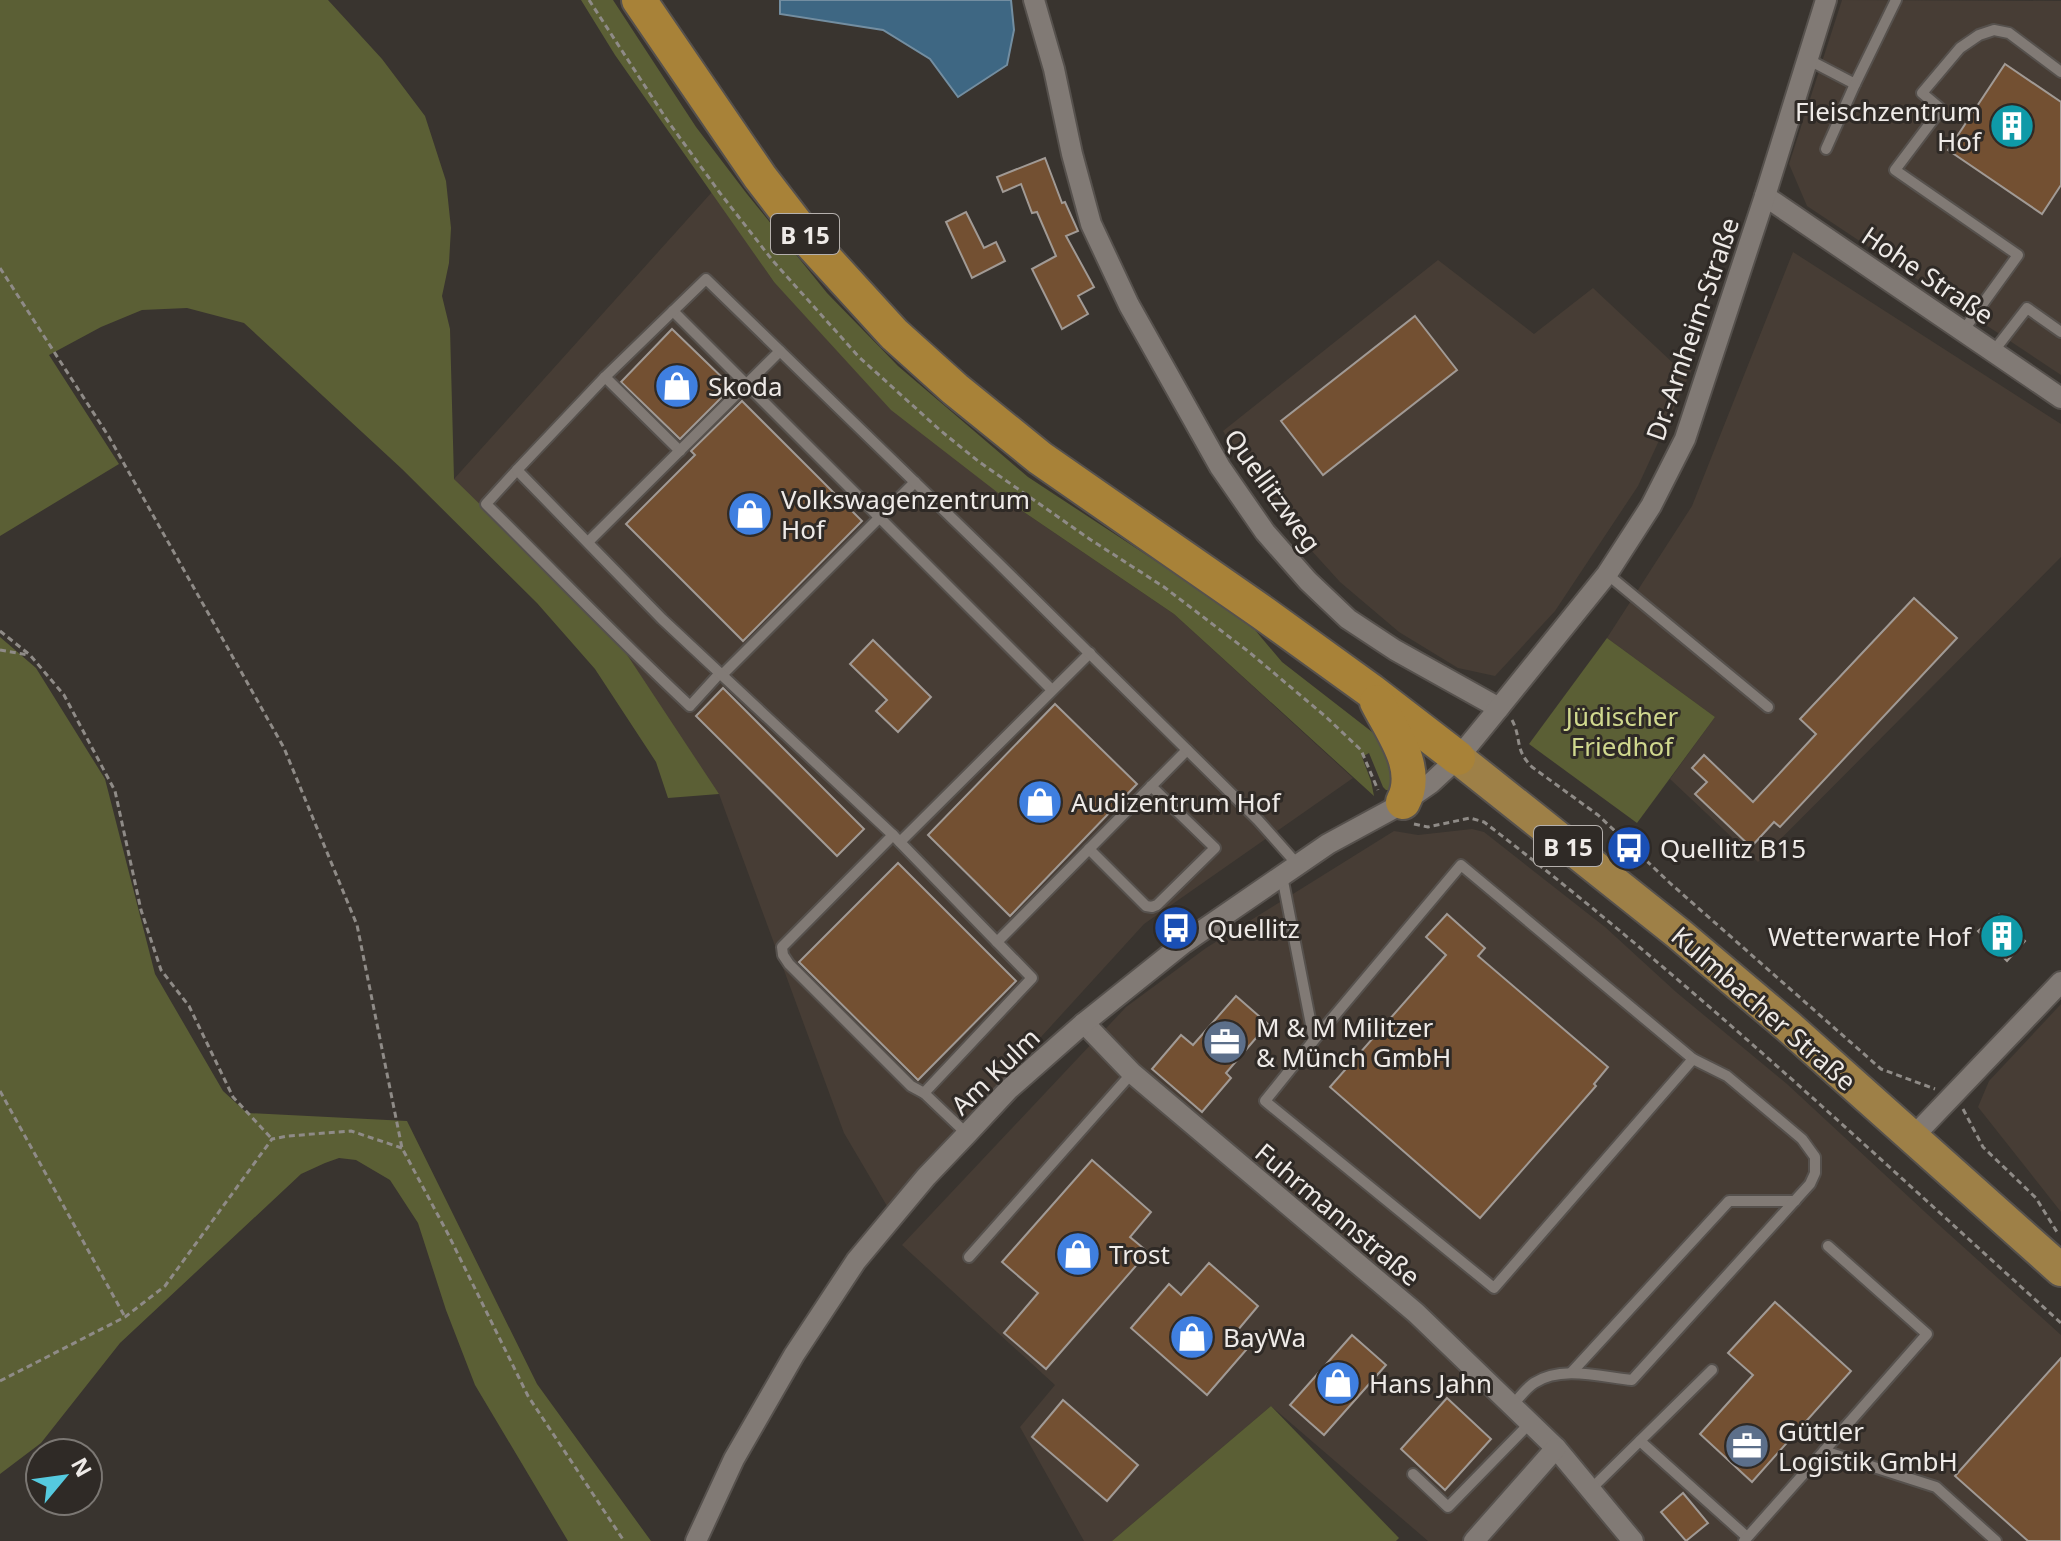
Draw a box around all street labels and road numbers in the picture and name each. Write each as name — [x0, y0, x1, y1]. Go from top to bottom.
street label: Dr.-Arnheim-Straße — [1637, 213, 1747, 445]
road number: B 15 — [771, 214, 839, 254]
street label: Hohe Straße — [1855, 218, 2001, 332]
street label: Quellitzweg — [1216, 421, 1330, 559]
road number: B 15 — [1534, 826, 1602, 866]
street label: Kulmbacher Straße — [1664, 918, 1864, 1098]
street label: Am Kulm — [943, 1020, 1047, 1122]
street label: Fuhrmannstraße — [1248, 1134, 1428, 1294]

